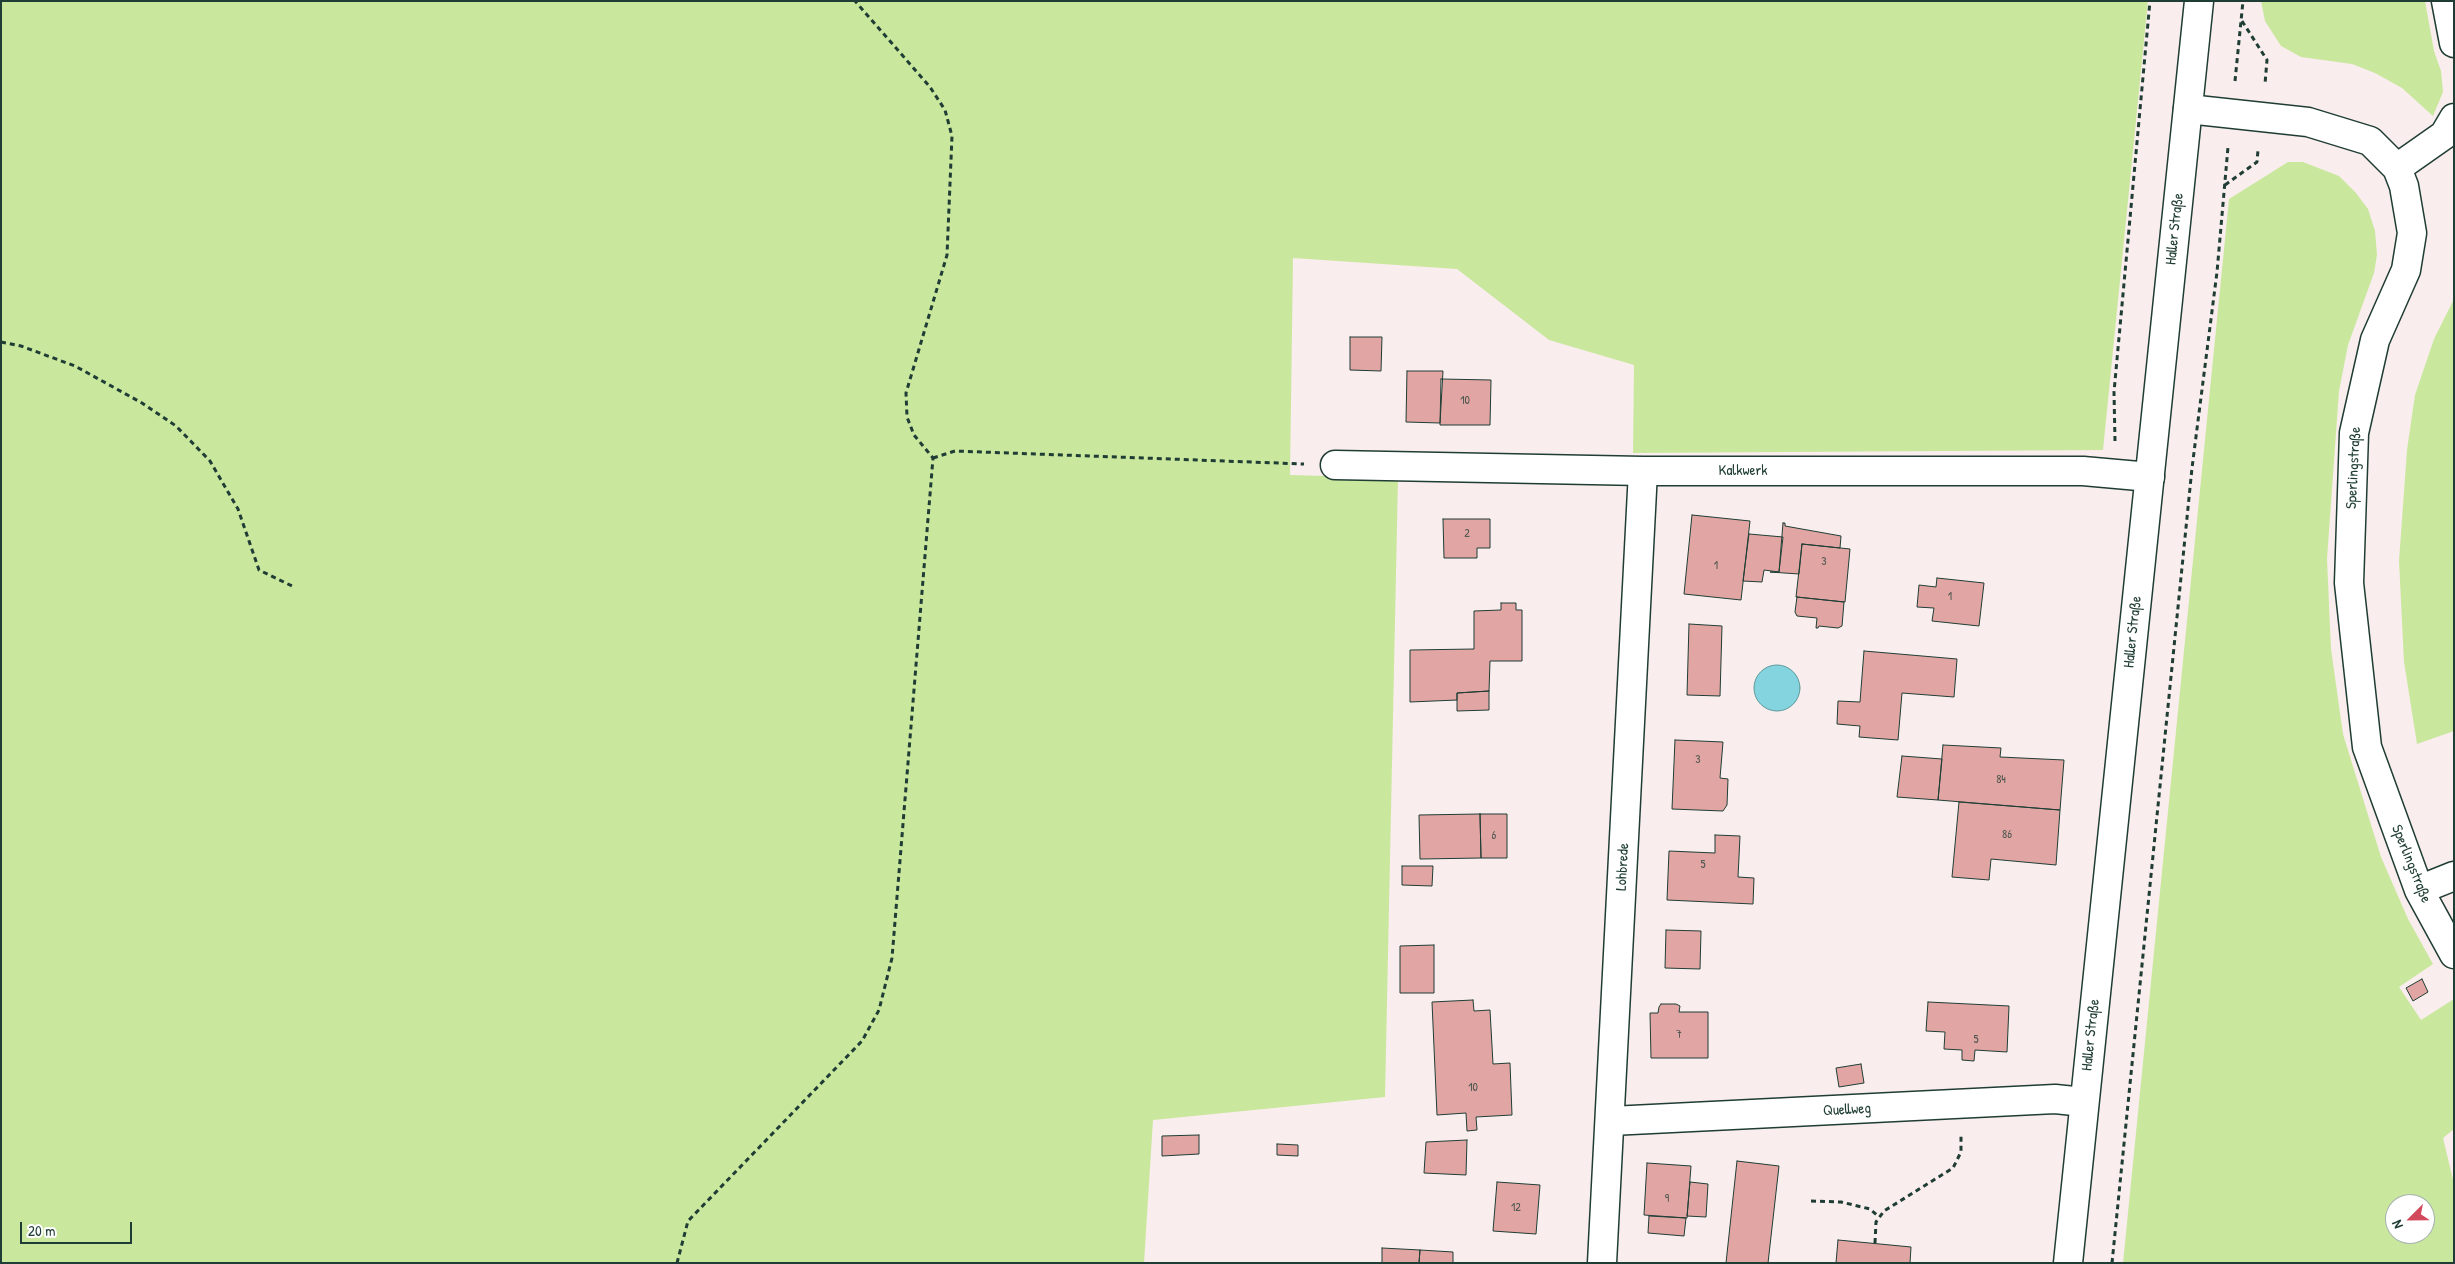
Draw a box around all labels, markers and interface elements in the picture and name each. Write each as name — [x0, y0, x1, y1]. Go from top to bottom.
street label: Haller Straße — [2162, 192, 2188, 266]
house number: 10 — [1460, 394, 1470, 408]
street label: Sperlingstraße — [2343, 426, 2365, 510]
street label: Kalkwerk — [1719, 462, 1767, 480]
house number: 2 — [1464, 527, 1470, 541]
house number: 3 — [1821, 555, 1827, 569]
house number: 1 — [1714, 559, 1718, 573]
house number: 1 — [1948, 590, 1952, 604]
street label: Haller Straße — [2120, 595, 2146, 669]
house number: 3 — [1695, 753, 1701, 767]
house number: 84 — [1996, 773, 2006, 787]
street label: Sperlingstraße — [2387, 822, 2435, 906]
house number: 86 — [2002, 828, 2012, 842]
house number: 6 — [1492, 829, 1496, 843]
street label: Lohbrede — [1613, 843, 1633, 891]
house number: 5 — [1700, 858, 1706, 872]
street label: Haller Straße — [2078, 998, 2104, 1072]
house number: 7 — [1676, 1028, 1682, 1042]
house number: 5 — [1973, 1033, 1979, 1047]
house number: 10 — [1468, 1081, 1478, 1095]
street label: Quellweg — [1823, 1100, 1871, 1120]
house number: 9 — [1665, 1192, 1669, 1206]
north arrow — [2385, 1194, 2435, 1244]
house number: 12 — [1511, 1201, 1521, 1215]
scale bar — [22, 1212, 135, 1244]
text: N — [2386, 1218, 2407, 1232]
text: 20 m — [28, 1220, 55, 1241]

